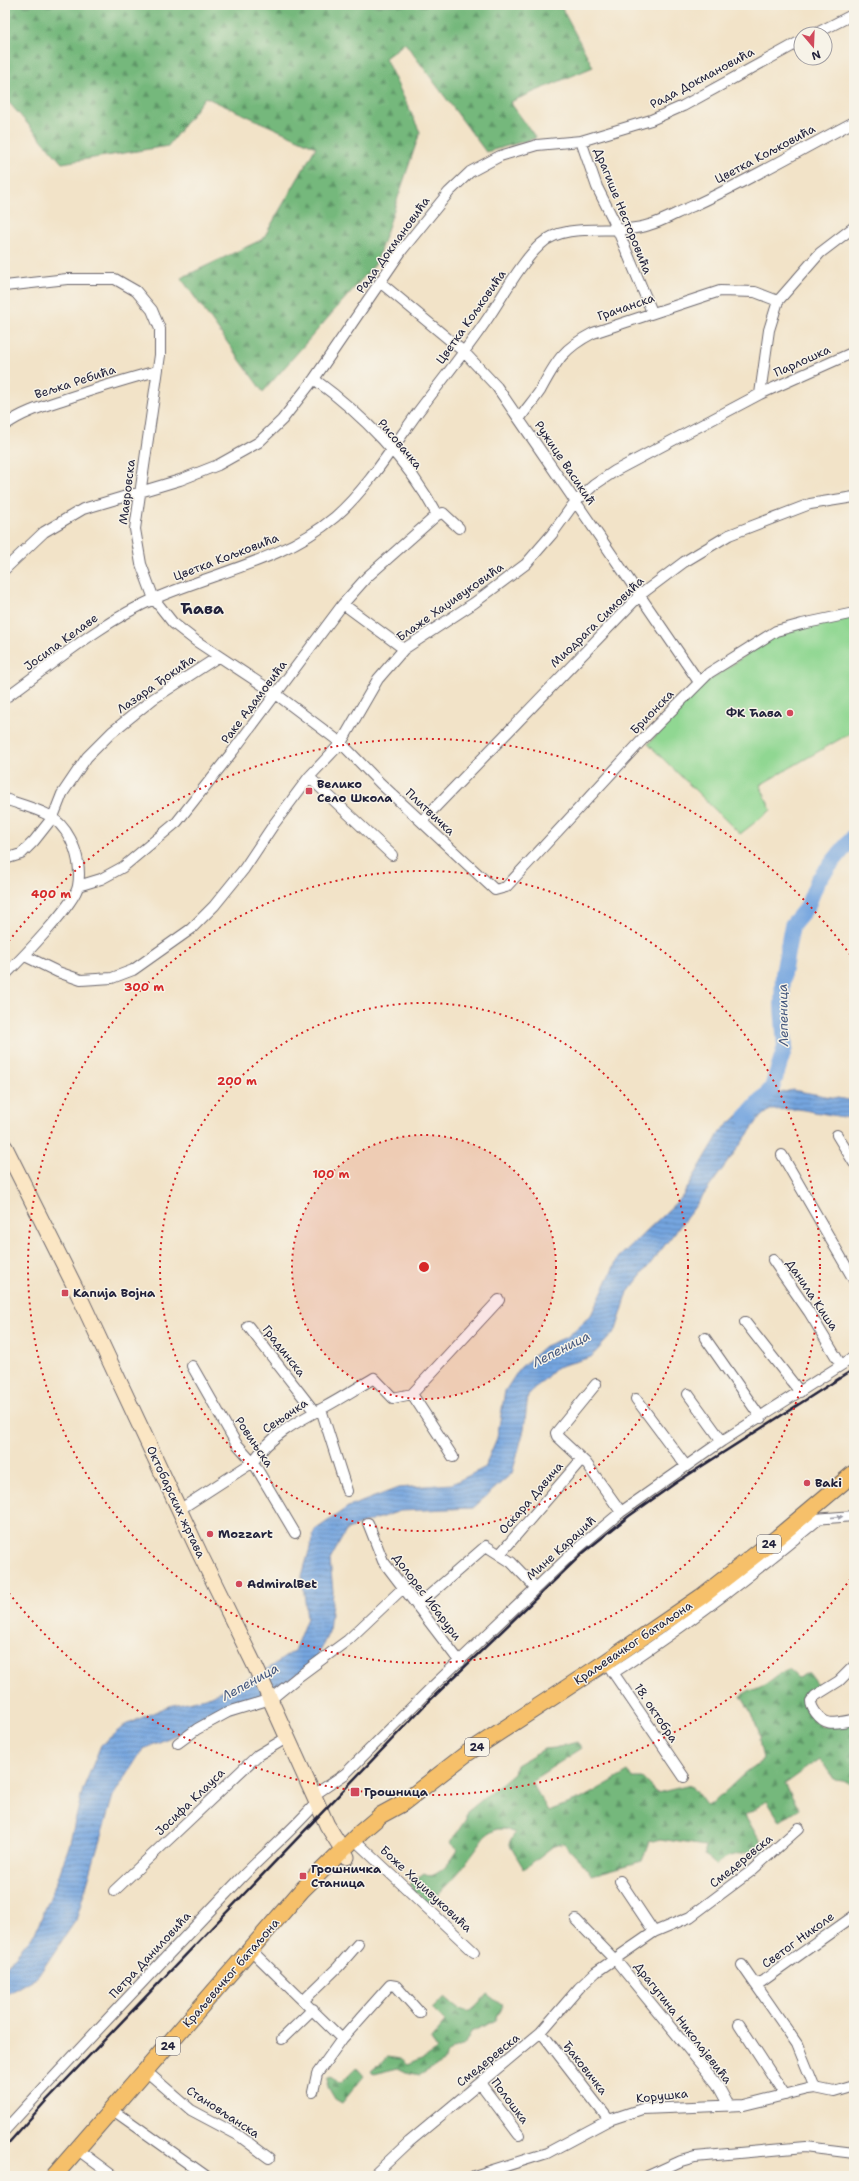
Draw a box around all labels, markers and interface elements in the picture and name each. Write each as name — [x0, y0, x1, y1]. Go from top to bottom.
north arrow — [793, 26, 833, 66]
street label: Рада Докмановића — [647, 44, 757, 112]
text: N — [809, 46, 823, 64]
street label: Цветка Кољковића — [712, 120, 818, 187]
street label: Драгише Несторовића — [590, 146, 656, 277]
street label: Рада Докмановића — [353, 193, 434, 297]
street label: Цветка Кољковића — [432, 266, 510, 367]
street label: Грачанска — [595, 290, 657, 324]
street label: Парлошка — [771, 341, 833, 381]
street label: Вељка Ребића — [33, 361, 118, 403]
street label: Рисовачка — [374, 415, 426, 473]
street label: Ружице Васикић — [531, 418, 599, 508]
street label: Мавровска — [115, 458, 139, 526]
street label: Цветка Кољковића — [171, 529, 281, 584]
street label: Блаже Хаџивуковића — [393, 559, 507, 645]
street label: Миодрага Симовића — [547, 573, 648, 671]
district label: Ћава — [180, 598, 224, 619]
street label: Јосипа Келаве — [21, 610, 101, 674]
street label: Лазара Ђокића — [114, 651, 199, 717]
street label: Раке Адамовића — [217, 657, 291, 747]
street label: Брионска — [627, 686, 678, 738]
place label: ФК Ћава — [726, 705, 783, 721]
marker: ФК Ћава — [785, 708, 795, 718]
place label: Велико Село Школа — [317, 776, 393, 806]
street label: Плитвичка — [402, 785, 458, 839]
marker: Велико Село Школа — [304, 786, 314, 796]
text: 400 m — [31, 886, 71, 902]
text: 300 m — [124, 979, 164, 995]
water label: Лепеница — [774, 984, 792, 1047]
text: 200 m — [217, 1073, 257, 1089]
text: 100 m — [313, 1166, 350, 1182]
street label: Данила Киша — [782, 1256, 842, 1334]
centre of rings — [417, 1260, 431, 1274]
place label: Капија Војна — [73, 1285, 156, 1301]
marker: Капија Војна — [60, 1288, 70, 1298]
street label: Градинска — [259, 1322, 309, 1380]
water label: Лепеница — [528, 1327, 593, 1371]
street label: Сењачка — [259, 1395, 311, 1437]
street label: Ровињска — [231, 1414, 277, 1471]
street label: Октобарских жртава — [143, 1443, 209, 1561]
street label: Оскара Давича — [495, 1458, 567, 1537]
place label: Baki — [815, 1475, 842, 1491]
marker: Baki — [802, 1478, 812, 1488]
street label: Мине Караџић — [523, 1512, 599, 1584]
one-way arrow — [831, 1514, 843, 1521]
place label: Mozzart — [218, 1526, 273, 1542]
marker: Mozzart — [205, 1529, 215, 1539]
road number: 24 — [757, 1535, 781, 1553]
street label: Долорес Ибарури — [389, 1550, 465, 1644]
place label: AdmiralBet — [247, 1576, 317, 1592]
marker: AdmiralBet — [234, 1579, 244, 1589]
street label: Краљевачког батаљона — [571, 1597, 696, 1689]
water label: Лепеница — [218, 1659, 282, 1705]
street label: 18. октобра — [630, 1680, 682, 1746]
road number: 24 — [465, 1738, 489, 1756]
street label: Јосифа Клауса — [152, 1764, 229, 1839]
place label: Грошница — [364, 1784, 429, 1800]
marker: Грошница — [349, 1786, 361, 1798]
street label: Смедеревска — [706, 1830, 776, 1891]
street label: Боже Хаџивуковића — [377, 1842, 476, 1936]
place label: Грошничка Станица — [311, 1861, 382, 1891]
marker: Грошничка Станица — [298, 1871, 308, 1881]
street label: Петра Даниловића — [106, 1908, 195, 2002]
street label: Светог Николе — [759, 1908, 837, 1972]
street label: Краљевачког батаљона — [179, 1915, 283, 2031]
street label: Драгутина Николајевића — [630, 1959, 736, 2088]
street label: Смедеревска — [453, 2029, 523, 2090]
road number: 24 — [156, 2037, 180, 2055]
street label: Ђаковичка — [559, 2038, 611, 2099]
street label: Полошка — [488, 2075, 533, 2127]
street label: Становљанска — [183, 2082, 263, 2142]
street label: Корушка — [635, 2085, 689, 2107]

